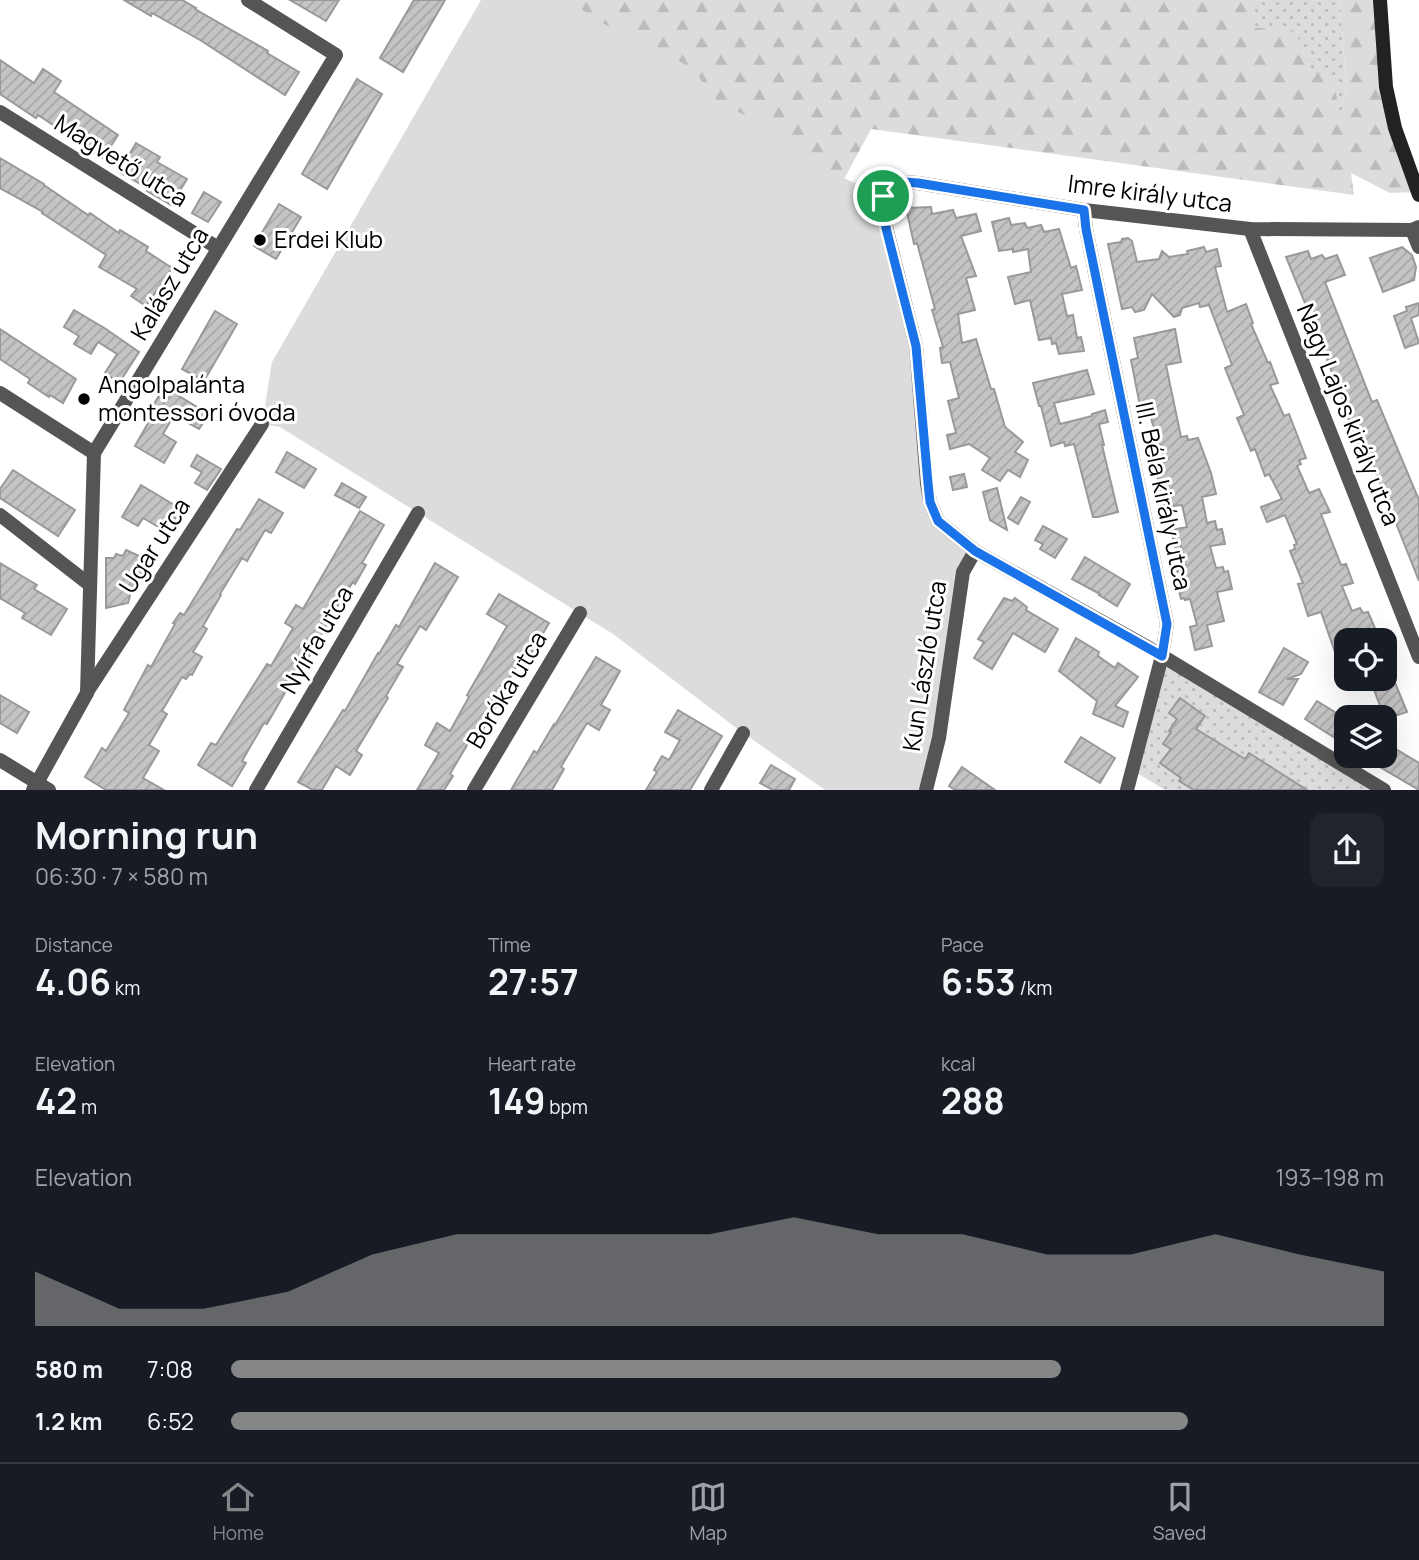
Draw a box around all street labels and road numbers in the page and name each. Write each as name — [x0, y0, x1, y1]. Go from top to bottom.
street label: Magvető utca — [49, 106, 195, 214]
street label: Imre király utca — [1066, 166, 1234, 219]
street label: Kalász utca — [122, 220, 215, 346]
street label: Nagy Lajos király utca — [1290, 299, 1409, 530]
street label: III. Béla király utca — [1128, 398, 1201, 593]
street label: Ugar utca — [111, 491, 197, 599]
street label: Kun László utca — [894, 578, 953, 753]
street label: Nyírfa utca — [272, 579, 360, 699]
street label: Boróka utca — [458, 624, 554, 754]

